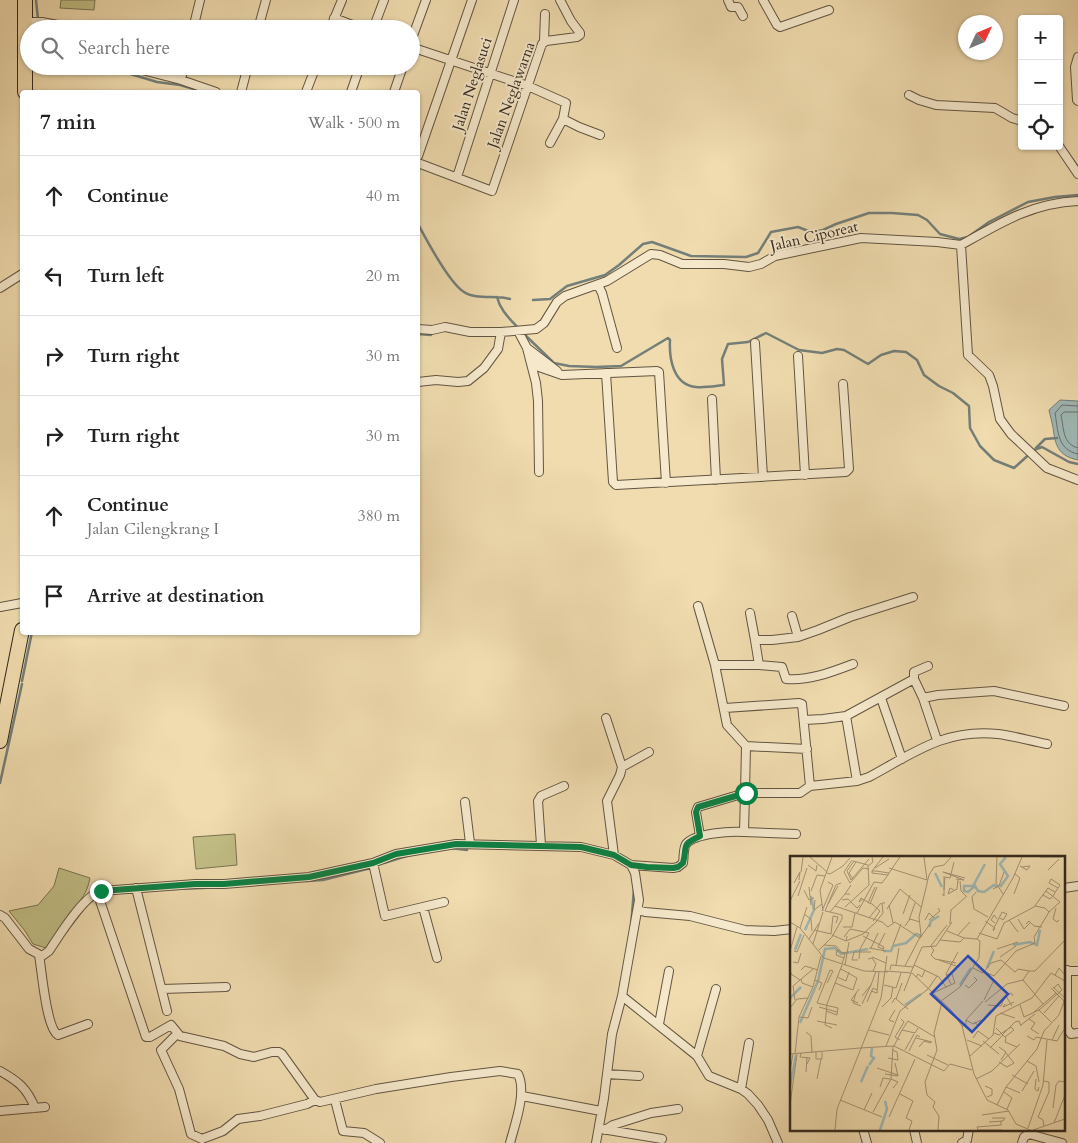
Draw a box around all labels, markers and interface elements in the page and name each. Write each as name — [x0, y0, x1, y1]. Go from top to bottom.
north arrow — [958, 15, 1003, 60]
map controls — [1018, 15, 1063, 150]
button: + — [1018, 15, 1063, 60]
search box — [20, 20, 420, 75]
icon: search — [38, 34, 66, 62]
text: Search here — [78, 35, 170, 61]
street label: Jalan Neglasuci — [447, 35, 497, 135]
street label: Jalan Neglawarna — [482, 39, 540, 153]
button: − — [1018, 60, 1063, 105]
button: locate — [1018, 105, 1063, 150]
text: 7 min — [40, 108, 96, 137]
text: Walk · 500 m — [308, 112, 400, 134]
icon: ahead — [40, 182, 68, 210]
text: Continue — [87, 183, 169, 209]
text: 40 m — [366, 185, 400, 207]
street label: Jalan Ciporeat — [766, 216, 860, 256]
icon: left — [40, 262, 68, 290]
text: Turn left — [87, 263, 164, 289]
text: 20 m — [366, 265, 400, 287]
icon: right — [40, 342, 68, 370]
text: Turn right — [87, 343, 179, 369]
text: 30 m — [366, 345, 400, 367]
icon: right — [40, 422, 68, 450]
text: Turn right — [87, 423, 179, 449]
text: 30 m — [366, 425, 400, 447]
text: Continue — [87, 492, 169, 518]
icon: ahead — [40, 502, 68, 530]
text: 380 m — [358, 505, 400, 527]
text: Jalan Cilengkrang I — [87, 518, 219, 540]
icon: arrive — [40, 582, 68, 610]
text: Arrive at destination — [87, 583, 264, 609]
route start — [735, 782, 758, 805]
inset map — [790, 856, 1066, 1130]
route end — [90, 880, 113, 903]

